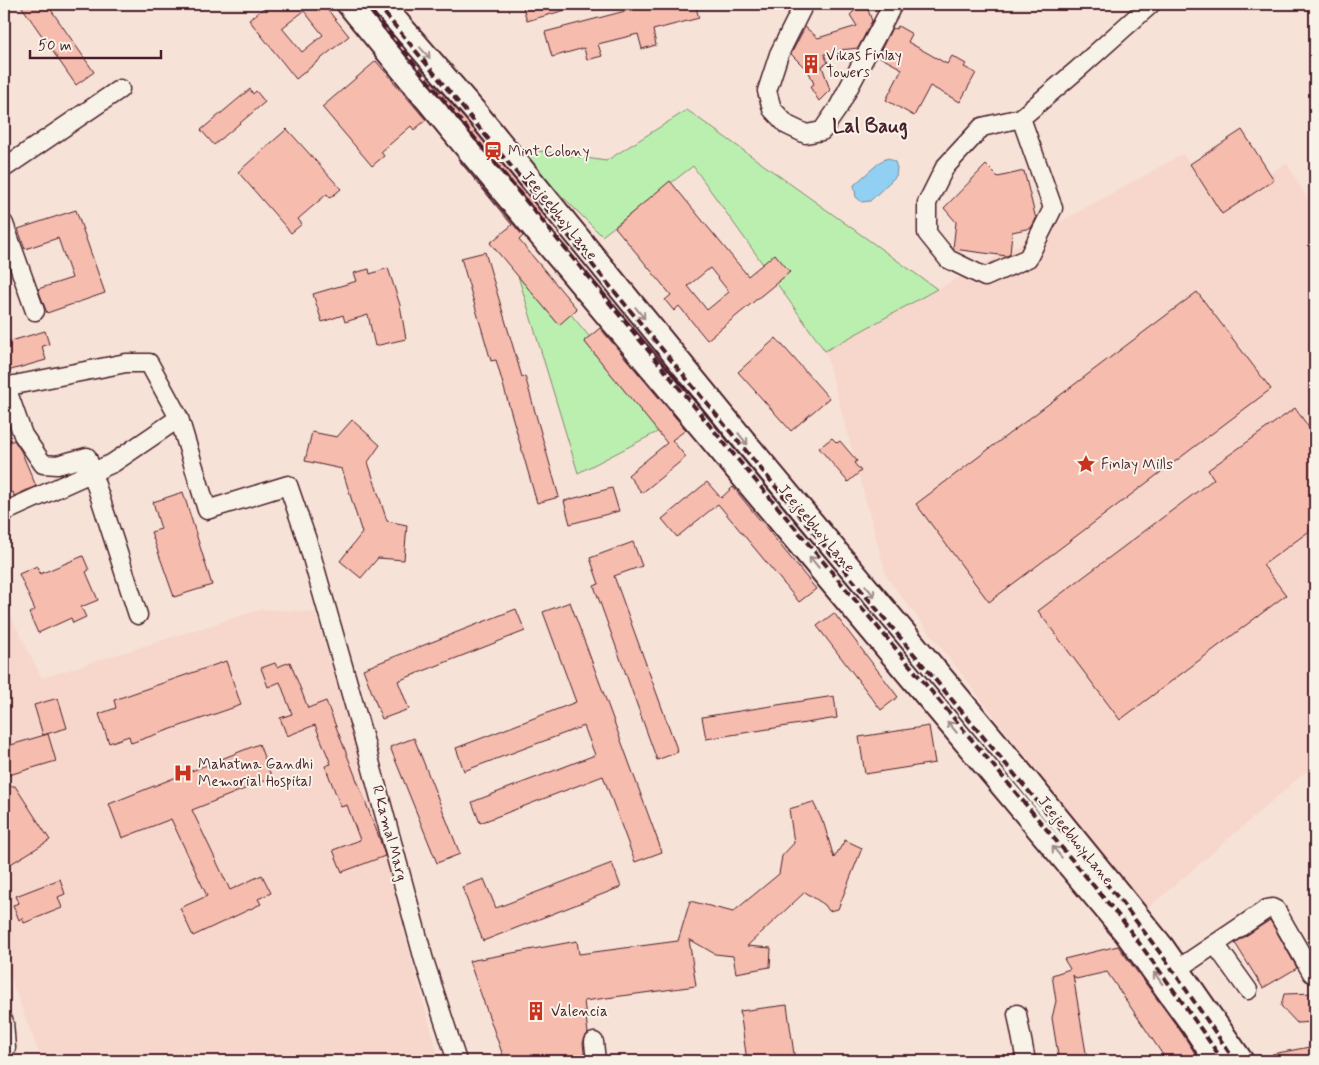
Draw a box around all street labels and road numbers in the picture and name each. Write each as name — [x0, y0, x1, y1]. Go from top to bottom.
street label: Jeejeebhoy Lane — [517, 167, 602, 265]
street label: Jeejeebhoy Lane — [773, 480, 859, 577]
street label: R Kamal Marg — [367, 783, 411, 883]
street label: Jeejeebhoy Lane — [1033, 792, 1118, 890]

